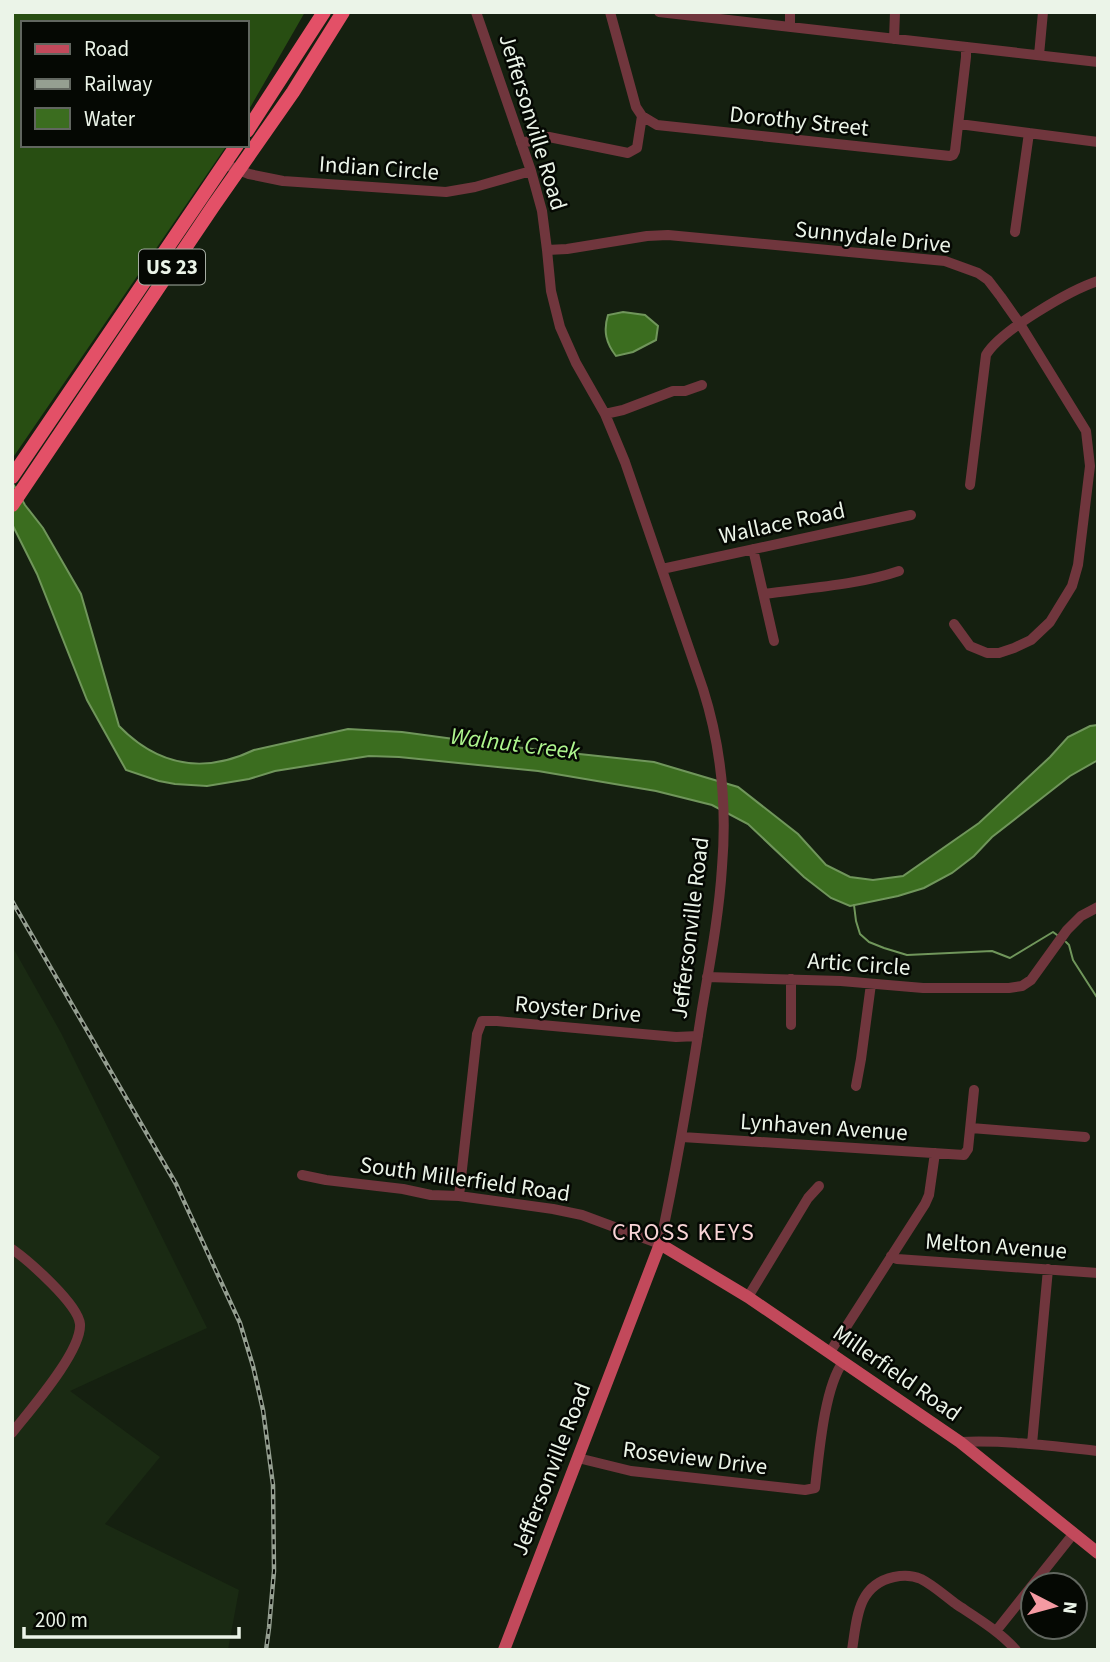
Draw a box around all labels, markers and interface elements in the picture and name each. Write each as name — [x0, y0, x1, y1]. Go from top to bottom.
legend — [21, 21, 248, 147]
street label: Jeffersonville Road — [490, 30, 576, 214]
text: Road — [84, 34, 129, 64]
text: Railway — [84, 69, 152, 99]
street label: Dorothy Street — [728, 97, 870, 145]
text: Water — [84, 104, 136, 134]
street label: Indian Circle — [318, 147, 440, 189]
street label: Sunnydale Drive — [793, 212, 953, 262]
road number: US 23 — [139, 250, 205, 284]
street label: Wallace Road — [716, 494, 848, 552]
water label: Walnut Creek — [448, 719, 582, 769]
street label: Jeffersonville Road — [662, 835, 718, 1021]
street label: Artic Circle — [806, 944, 912, 984]
street label: Royster Drive — [514, 987, 642, 1031]
street label: Lynhaven Avenue — [739, 1105, 909, 1149]
street label: South Millerfield Road — [358, 1148, 572, 1210]
district label: CROSS KEYS — [612, 1215, 756, 1250]
street label: Melton Avenue — [924, 1225, 1068, 1267]
street label: Millerfield Road — [826, 1317, 968, 1429]
street label: Jeffersonville Road — [503, 1378, 599, 1560]
street label: Roseview Drive — [621, 1433, 769, 1483]
north arrow — [1019, 1571, 1089, 1641]
scale bar — [24, 1596, 240, 1640]
text: N — [1055, 1600, 1084, 1615]
text: 200 m — [35, 1605, 88, 1635]

